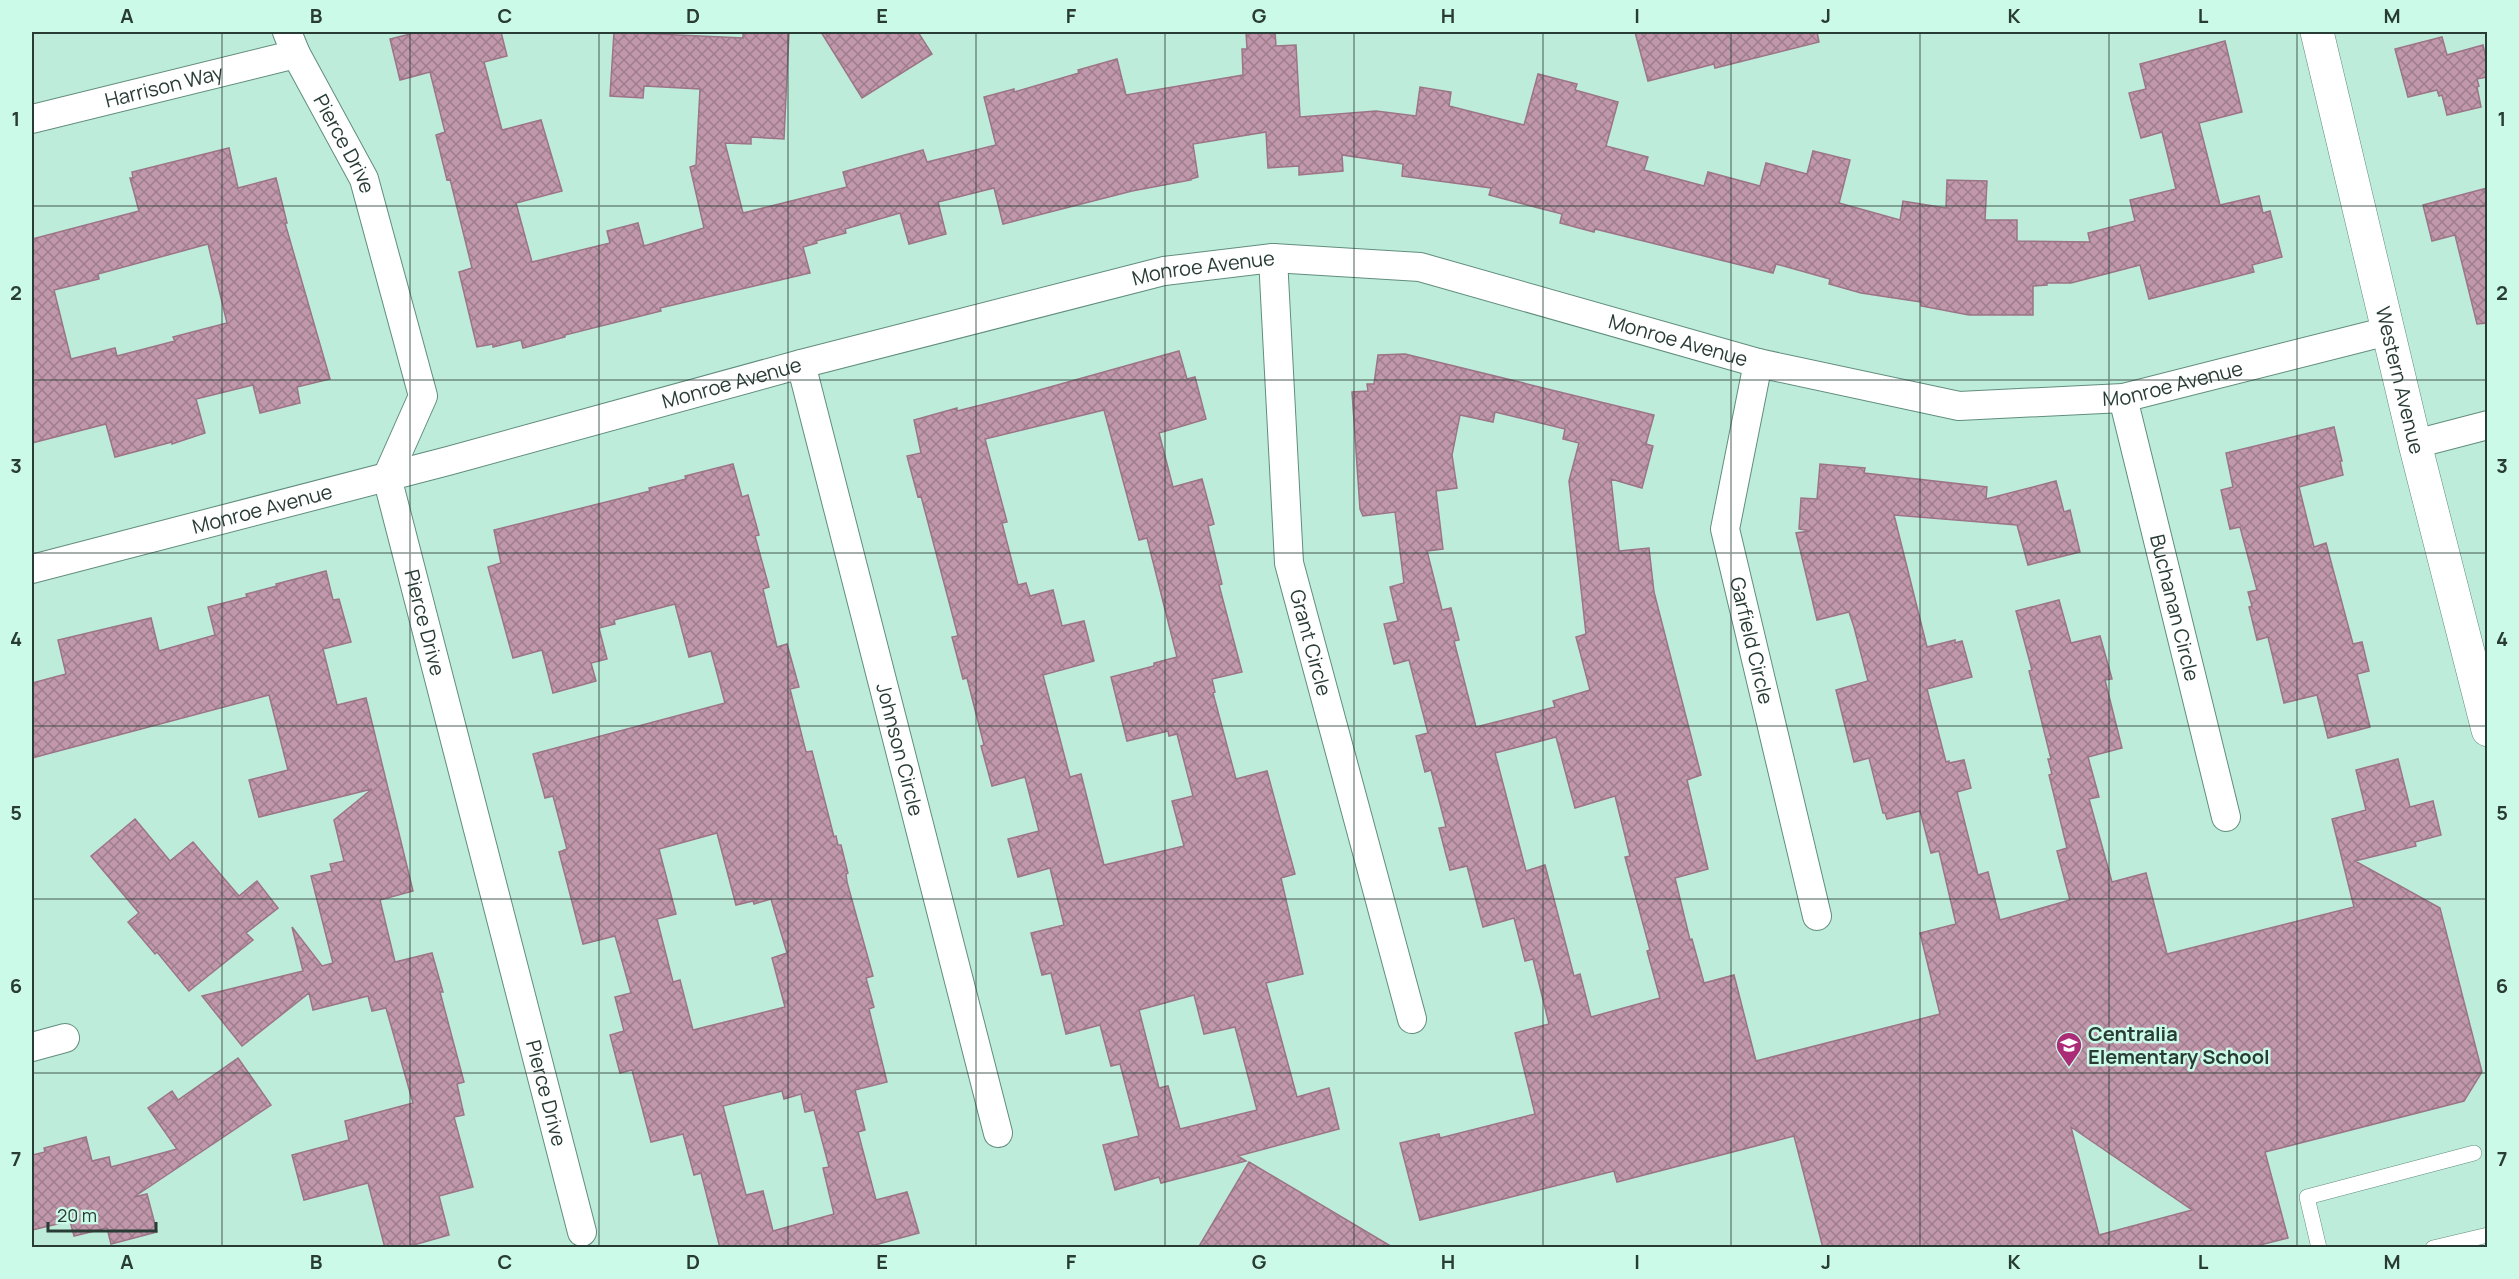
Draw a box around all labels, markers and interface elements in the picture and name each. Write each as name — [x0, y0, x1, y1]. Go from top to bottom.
text: A — [120, 2, 134, 29]
text: B — [310, 2, 323, 29]
text: C — [498, 2, 512, 29]
text: D — [686, 2, 700, 29]
text: E — [876, 2, 888, 29]
text: F — [1066, 2, 1077, 29]
text: G — [1252, 2, 1267, 29]
text: H — [1441, 2, 1455, 29]
text: I — [1634, 2, 1640, 29]
text: J — [1821, 2, 1831, 29]
text: K — [2008, 2, 2021, 29]
text: L — [2198, 2, 2209, 29]
text: M — [2383, 2, 2401, 29]
street label: Harrison Way — [102, 58, 226, 114]
street label: Pierce Drive — [307, 89, 381, 196]
text: 1 — [12, 105, 20, 132]
text: 1 — [2498, 105, 2506, 132]
street label: Monroe Avenue — [1129, 244, 1276, 292]
text: 2 — [10, 279, 22, 306]
text: 2 — [2496, 279, 2508, 306]
street label: Western Avenue — [2370, 304, 2431, 457]
street label: Monroe Avenue — [1606, 307, 1751, 372]
street label: Monroe Avenue — [659, 351, 804, 415]
street label: Monroe Avenue — [2102, 354, 2245, 412]
text: 3 — [10, 452, 22, 479]
text: 3 — [2496, 452, 2508, 479]
street label: Monroe Avenue — [189, 478, 335, 540]
street label: Buchanan Circle — [2144, 531, 2206, 684]
street label: Pierce Drive — [398, 566, 452, 679]
street label: Garfield Circle — [1724, 574, 1780, 707]
street label: Grant Circle — [1284, 586, 1338, 699]
text: 4 — [10, 625, 22, 652]
text: 4 — [2496, 625, 2508, 652]
street label: Johnson Circle — [870, 680, 930, 819]
text: 5 — [10, 799, 22, 826]
text: 5 — [2496, 799, 2508, 826]
text: 6 — [10, 972, 22, 999]
text: 6 — [2496, 972, 2508, 999]
place label: Centralia Elementary School — [2088, 1020, 2270, 1070]
school or university icon: Centralia Elementary School — [2054, 1030, 2084, 1068]
street label: Pierce Drive — [520, 1037, 573, 1149]
text: 7 — [11, 1145, 21, 1172]
text: 7 — [2497, 1145, 2507, 1172]
scale bar — [48, 1195, 156, 1233]
text: 20 m — [57, 1203, 97, 1227]
text: A — [120, 1248, 134, 1275]
text: B — [310, 1248, 323, 1275]
text: C — [498, 1248, 512, 1275]
text: D — [686, 1248, 700, 1275]
text: E — [876, 1248, 888, 1275]
text: F — [1066, 1248, 1077, 1275]
text: G — [1252, 1248, 1267, 1275]
text: H — [1441, 1248, 1455, 1275]
text: I — [1634, 1248, 1640, 1275]
text: J — [1821, 1248, 1831, 1275]
text: K — [2008, 1248, 2021, 1275]
text: L — [2198, 1248, 2209, 1275]
text: M — [2383, 1248, 2401, 1275]

